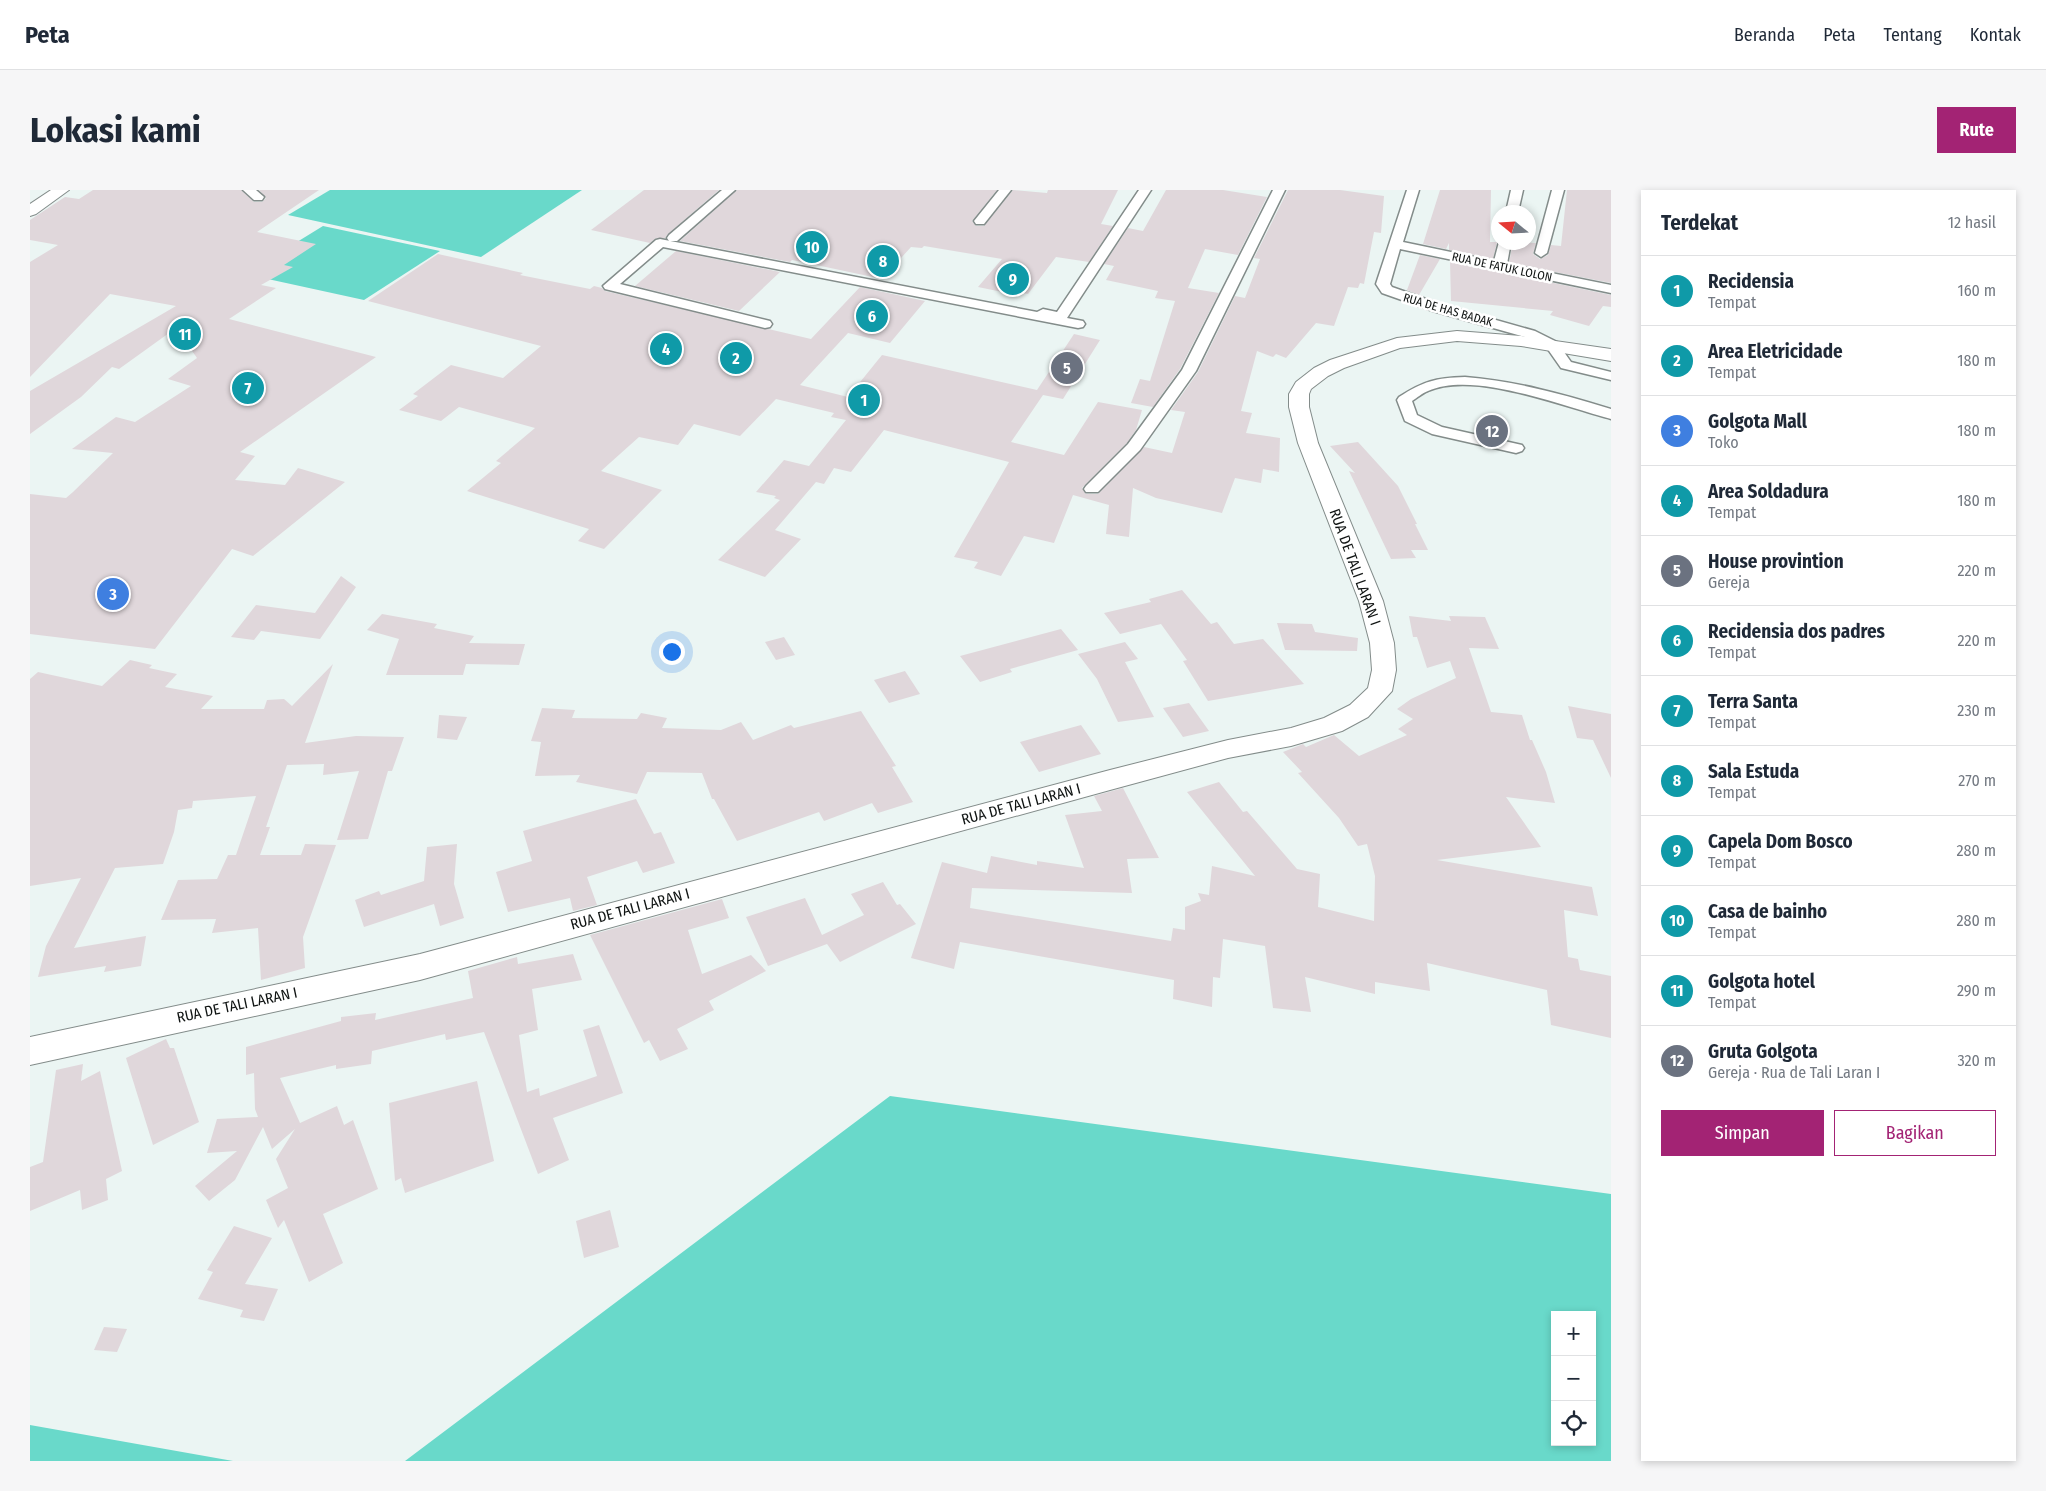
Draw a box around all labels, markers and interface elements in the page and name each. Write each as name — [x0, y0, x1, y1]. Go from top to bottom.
text: Peta — [25, 21, 70, 49]
text: Beranda — [1734, 24, 1795, 46]
text: Peta — [1823, 24, 1856, 46]
text: Tentang — [1884, 24, 1942, 46]
text: Kontak — [1970, 24, 2021, 46]
button: Rute — [1937, 107, 2016, 153]
text: Lokasi kami — [30, 109, 201, 151]
north arrow — [1491, 205, 1536, 250]
text: Terdekat — [1661, 210, 1738, 236]
text: 12 hasil — [1948, 213, 1996, 232]
pin: 10 — [796, 228, 828, 266]
pin: 8 — [867, 242, 899, 280]
street label: RUA DE FATUK LOLON — [1451, 250, 1553, 284]
pin: 9 — [997, 260, 1029, 298]
text: Recidensia — [1708, 270, 1794, 293]
text: 1 — [1674, 281, 1680, 300]
text: 160 m — [1957, 281, 1996, 300]
street label: RUA DE HAS BADAK — [1402, 291, 1495, 330]
text: Tempat — [1708, 293, 1756, 312]
pin: 6 — [856, 297, 888, 335]
pin: 11 — [169, 315, 201, 353]
pin: 4 — [650, 330, 682, 368]
pin: 2 — [720, 339, 752, 377]
text: Area Eletricidade — [1708, 340, 1843, 363]
pin: 5 — [1051, 349, 1083, 387]
text: 2 — [1673, 351, 1681, 370]
text: 180 m — [1957, 351, 1996, 370]
text: Tempat — [1708, 363, 1756, 382]
pin: 7 — [232, 369, 264, 407]
pin: 1 — [848, 381, 880, 419]
text: Golgota Mall — [1708, 410, 1807, 433]
pin: 12 — [1476, 412, 1508, 450]
text: 3 — [1673, 421, 1681, 440]
text: 180 m — [1957, 421, 1996, 440]
text: Toko — [1708, 433, 1739, 452]
text: Area Soldadura — [1708, 480, 1829, 503]
text: 4 — [1673, 491, 1681, 510]
text: 180 m — [1957, 491, 1996, 510]
text: Tempat — [1708, 503, 1756, 522]
street label: RUA DE TALI LARAN I — [1326, 506, 1384, 628]
text: House provintion — [1708, 550, 1844, 573]
text: 5 — [1673, 561, 1681, 580]
text: 220 m — [1957, 561, 1996, 580]
text: Gereja — [1708, 573, 1750, 592]
pin: 3 — [97, 575, 129, 613]
text: Recidensia dos padres — [1708, 620, 1885, 643]
text: 6 — [1673, 631, 1681, 650]
text: 220 m — [1957, 631, 1996, 650]
your location — [659, 639, 685, 665]
text: Tempat — [1708, 643, 1756, 662]
text: Terra Santa — [1708, 690, 1798, 713]
text: 7 — [1674, 701, 1680, 720]
text: 230 m — [1957, 701, 1996, 720]
text: Tempat — [1708, 713, 1756, 732]
text: Sala Estuda — [1708, 760, 1799, 783]
text: 8 — [1673, 771, 1681, 790]
text: 270 m — [1958, 771, 1996, 790]
street label: RUA DE TALI LARAN I — [959, 779, 1083, 829]
text: Tempat — [1708, 783, 1756, 802]
text: Capela Dom Bosco — [1708, 830, 1853, 853]
text: 9 — [1673, 841, 1681, 860]
text: 280 m — [1957, 841, 1996, 860]
text: Tempat — [1708, 853, 1756, 872]
street label: RUA DE TALI LARAN I — [568, 884, 692, 934]
text: Casa de bainho — [1708, 900, 1827, 923]
text: 10 — [1669, 911, 1685, 930]
text: 280 m — [1957, 911, 1996, 930]
text: Tempat — [1708, 923, 1756, 942]
text: Golgota hotel — [1708, 970, 1815, 993]
text: 11 — [1670, 981, 1684, 1000]
text: 290 m — [1957, 981, 1996, 1000]
street label: RUA DE TALI LARAN I — [175, 983, 299, 1027]
text: Tempat — [1708, 993, 1756, 1012]
text: Gruta Golgota — [1708, 1040, 1818, 1063]
text: 12 — [1670, 1051, 1684, 1070]
text: 320 m — [1957, 1051, 1996, 1070]
text: Gereja · Rua de Tali Laran I — [1708, 1063, 1880, 1082]
button: Simpan — [1661, 1110, 1824, 1156]
button: Bagikan — [1834, 1110, 1996, 1156]
map controls — [1551, 1311, 1596, 1446]
button: + — [1551, 1311, 1596, 1356]
button: − — [1551, 1356, 1596, 1401]
button: locate — [1551, 1401, 1596, 1446]

